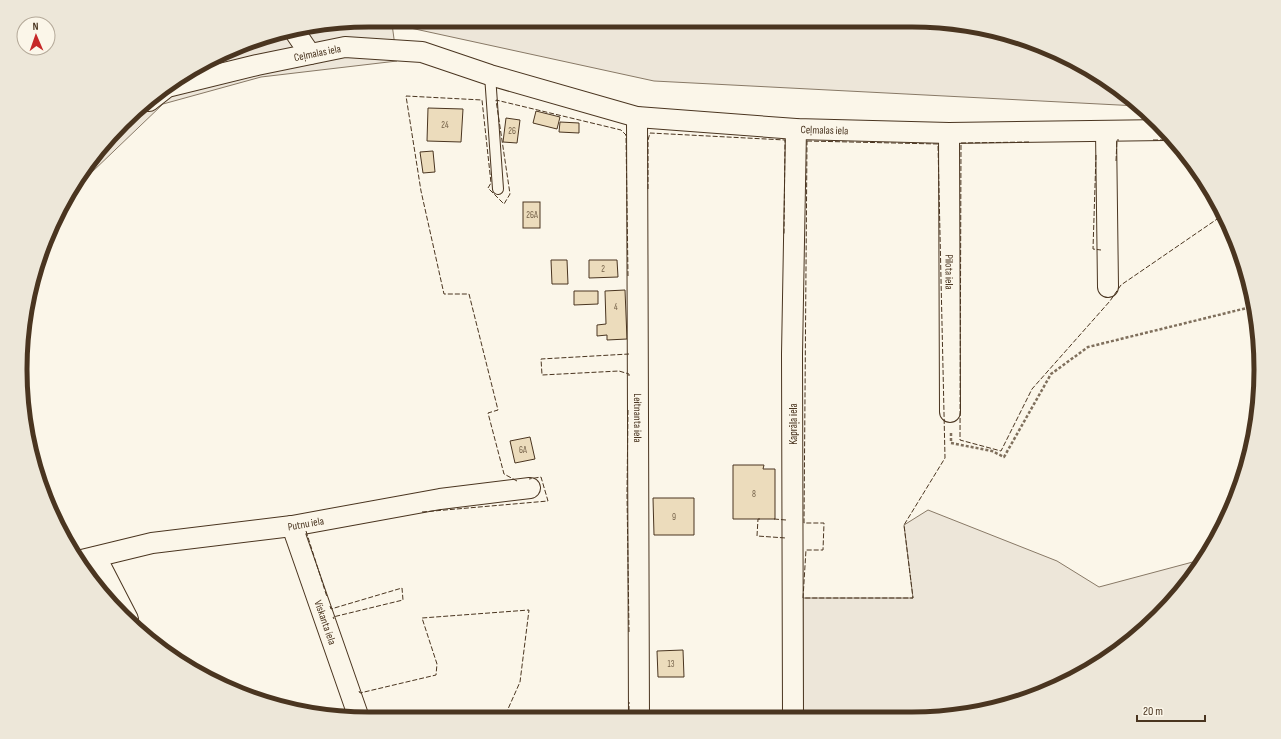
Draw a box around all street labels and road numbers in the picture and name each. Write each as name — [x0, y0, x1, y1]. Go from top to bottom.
street label: Ceļmalas iela — [293, 42, 342, 64]
street label: Ceļmalas iela — [800, 123, 849, 137]
street label: Pilota iela — [943, 254, 956, 290]
street label: Leitnanta iela — [631, 393, 645, 443]
street label: Kaprāļa iela — [787, 403, 800, 445]
street label: Putnu iela — [287, 514, 325, 533]
street label: Viskanta iela — [312, 598, 339, 646]

